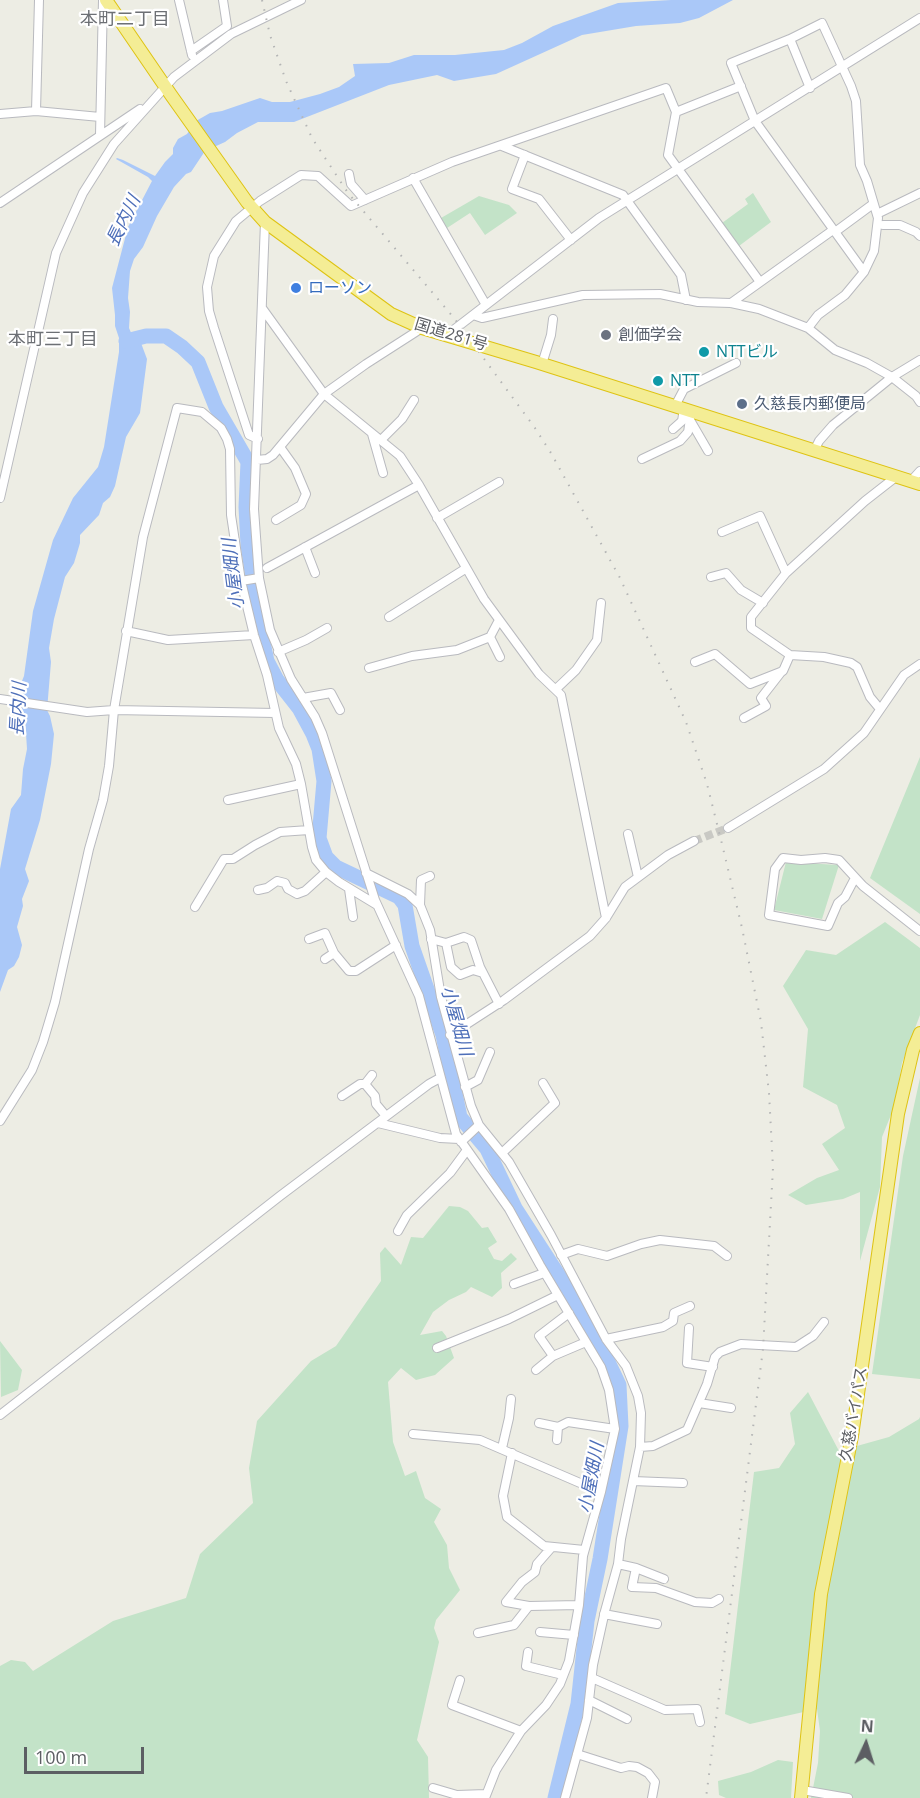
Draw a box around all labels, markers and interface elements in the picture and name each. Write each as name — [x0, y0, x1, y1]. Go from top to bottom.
district label: 本町二丁目 — [80, 9, 170, 31]
water label: 長内川 — [102, 192, 146, 250]
place label: ローソン — [308, 278, 372, 298]
marker: ローソン — [289, 281, 303, 295]
street label: 国道281号 — [412, 315, 490, 355]
place label: 創価学会 — [618, 325, 682, 345]
marker: 創価学会 — [599, 328, 613, 342]
district label: 本町三丁目 — [8, 329, 98, 351]
place label: NTTビル — [716, 342, 778, 362]
marker: NTTビル — [697, 345, 711, 359]
place label: NTT — [670, 371, 700, 391]
marker: NTT — [651, 374, 665, 388]
place label: 久慈長内郵便局 — [754, 394, 866, 414]
marker: 久慈長内郵便局 — [735, 397, 749, 411]
water label: 小屋畑川 — [219, 537, 249, 611]
water label: 長内川 — [7, 681, 31, 737]
water label: 小屋畑川 — [436, 983, 476, 1059]
street label: 久慈バイパス — [836, 1365, 872, 1463]
water label: 小屋畑川 — [575, 1441, 609, 1515]
north arrow — [836, 1714, 896, 1774]
text: N — [860, 1715, 875, 1737]
scale bar — [27, 1735, 147, 1773]
text: 100 m — [35, 1745, 87, 1769]

